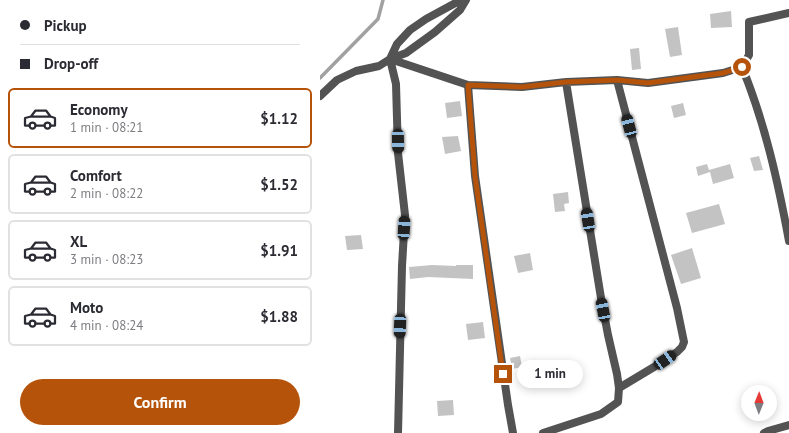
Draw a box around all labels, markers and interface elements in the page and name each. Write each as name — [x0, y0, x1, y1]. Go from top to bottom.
text: Pickup — [44, 16, 87, 35]
text: Drop-off — [44, 54, 98, 73]
route start — [733, 58, 751, 76]
icon: car — [22, 100, 58, 136]
text: Economy — [70, 100, 128, 119]
text: $1.12 — [260, 109, 298, 128]
car — [620, 113, 638, 139]
text: 1 min · 08:21 — [70, 119, 143, 136]
car — [392, 129, 404, 153]
icon: car — [22, 166, 58, 202]
text: Comfort — [70, 166, 122, 185]
text: $1.52 — [260, 175, 298, 194]
text: 2 min · 08:22 — [70, 185, 143, 202]
car — [580, 207, 596, 233]
car — [397, 216, 411, 240]
icon: car — [22, 232, 58, 268]
text: XL — [70, 232, 87, 251]
text: $1.91 — [260, 241, 298, 260]
text: 3 min · 08:23 — [70, 251, 143, 268]
car — [595, 297, 611, 323]
icon: car — [22, 298, 58, 334]
text: Moto — [70, 298, 103, 317]
text: $1.88 — [260, 307, 298, 326]
car — [394, 314, 406, 338]
text: 4 min · 08:24 — [70, 317, 143, 334]
car — [652, 348, 678, 372]
callout: 1 min — [517, 360, 583, 388]
route end — [494, 365, 512, 383]
text: 1 min — [534, 365, 566, 382]
button: Confirm — [20, 379, 300, 425]
north arrow — [741, 385, 777, 421]
map controls — [741, 385, 777, 421]

